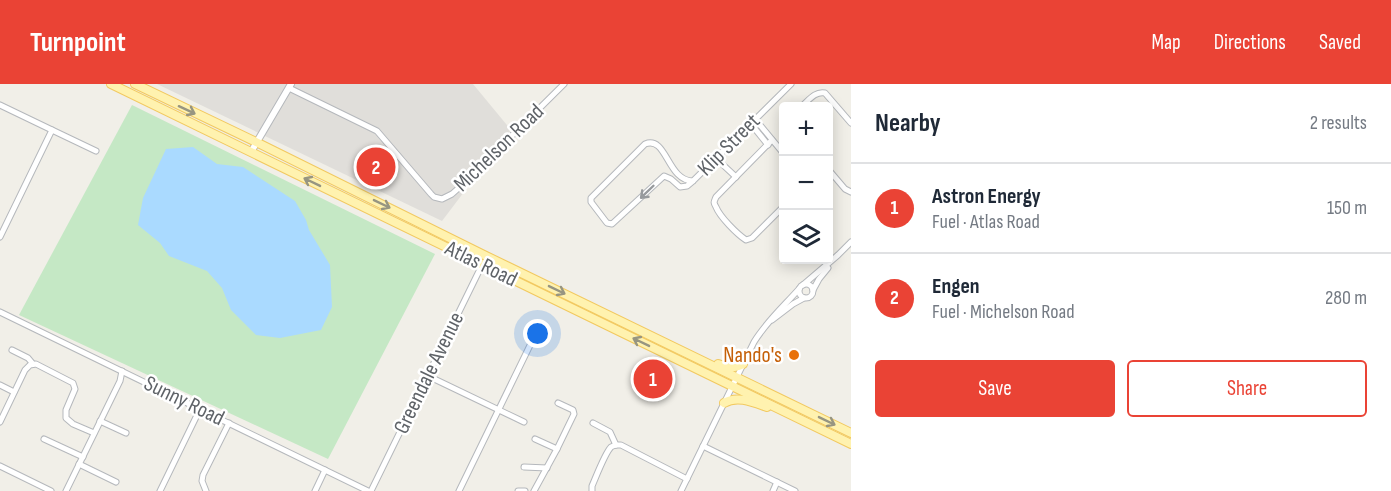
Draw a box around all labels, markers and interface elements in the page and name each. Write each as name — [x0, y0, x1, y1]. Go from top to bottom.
text: Turnpoint — [30, 26, 126, 59]
text: Map — [1151, 30, 1181, 55]
text: Directions — [1214, 30, 1286, 55]
text: Saved — [1319, 30, 1361, 55]
street label: Michelson Road — [448, 98, 550, 198]
map controls — [779, 102, 833, 264]
button: + — [779, 102, 833, 156]
one-way arrow — [178, 104, 196, 116]
street label: Klip Street — [692, 108, 766, 182]
text: Nearby — [875, 108, 941, 139]
text: 2 results — [1310, 111, 1367, 135]
pin: 2 — [356, 144, 395, 190]
button: − — [779, 156, 833, 210]
one-way arrow — [304, 176, 322, 187]
text: Astron Energy — [932, 183, 1041, 210]
one-way arrow — [639, 185, 654, 199]
text: 1 — [891, 196, 898, 220]
text: 150 m — [1327, 196, 1367, 220]
one-way arrow — [372, 199, 390, 210]
button: layers — [779, 210, 833, 264]
text: Fuel · Atlas Road — [932, 210, 1040, 234]
street label: Atlas Road — [440, 235, 521, 293]
text: Engen — [932, 273, 980, 300]
one-way arrow — [547, 285, 565, 297]
text: 2 — [890, 286, 899, 310]
text: 280 m — [1325, 286, 1367, 310]
text: Fuel · Michelson Road — [932, 300, 1074, 324]
street label: Greendale Avenue — [388, 308, 470, 438]
your location — [523, 319, 552, 348]
one-way arrow — [633, 335, 651, 347]
place label: Nando's — [723, 342, 782, 369]
marker: Nando's — [787, 348, 801, 362]
pin: 1 — [634, 356, 672, 402]
button: Save — [875, 360, 1115, 417]
button: Share — [1127, 360, 1367, 417]
street label: Sunny Road — [139, 370, 229, 432]
one-way arrow — [817, 416, 835, 428]

